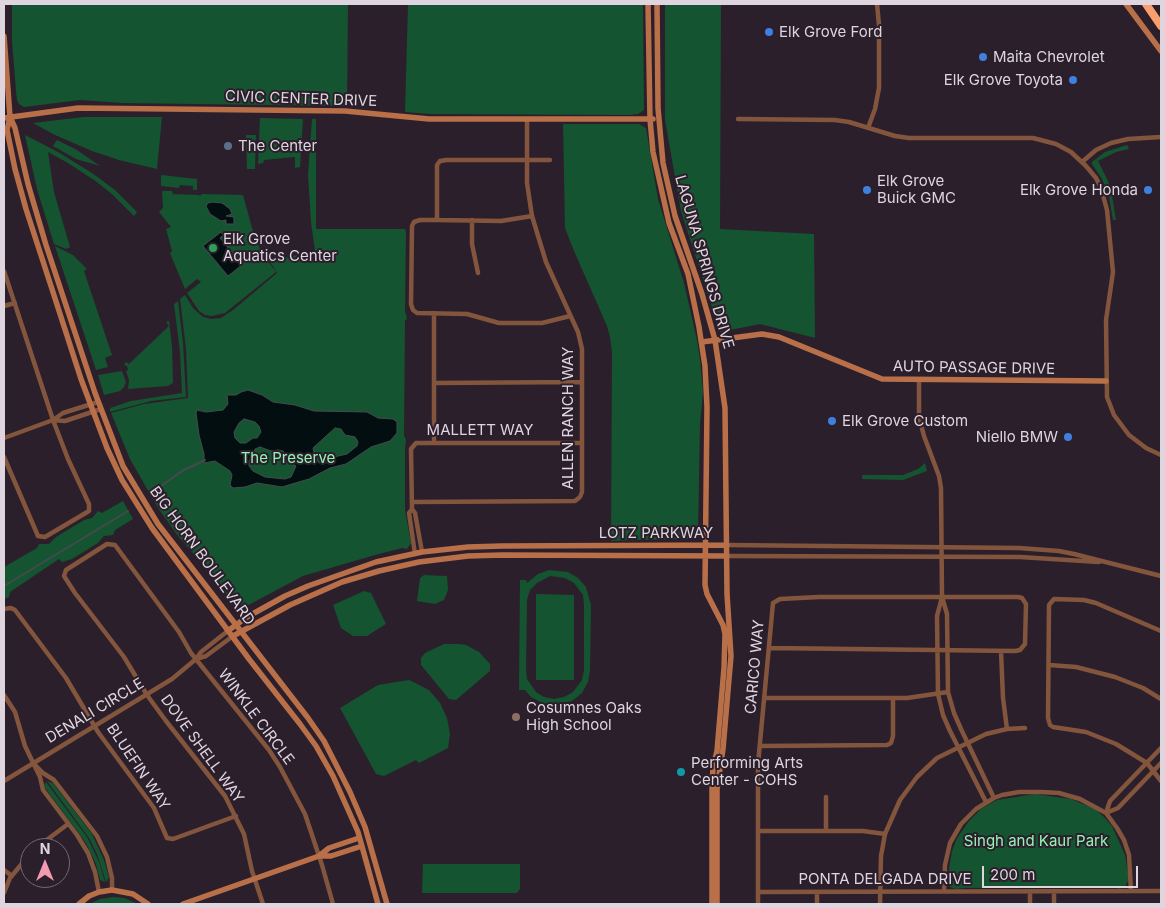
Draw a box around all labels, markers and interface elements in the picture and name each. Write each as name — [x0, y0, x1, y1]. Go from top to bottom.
place label: Elk Grove Ford — [779, 23, 882, 41]
marker: Elk Grove Ford — [763, 26, 775, 38]
place label: Maita Chevrolet — [993, 48, 1105, 66]
marker: Maita Chevrolet — [977, 51, 989, 63]
place label: Elk Grove Toyota — [944, 71, 1063, 89]
marker: Elk Grove Toyota — [1067, 74, 1079, 86]
street label: CIVIC CENTER DRIVE — [225, 87, 377, 111]
place label: The Center — [238, 137, 317, 155]
marker: The Center — [222, 140, 234, 152]
place label: Elk Grove Buick GMC — [877, 172, 956, 207]
street label: LAGUNA SPRINGS DRIVE — [671, 173, 737, 351]
place label: Elk Grove Honda — [1020, 181, 1138, 199]
marker: Elk Grove Buick GMC — [861, 184, 873, 196]
marker: Elk Grove Honda — [1142, 184, 1154, 196]
place label: Elk Grove Aquatics Center — [223, 230, 337, 265]
marker: Elk Grove Aquatics Center — [207, 242, 219, 254]
street label: ALLEN RANCH WAY — [559, 347, 577, 489]
street label: AUTO PASSAGE DRIVE — [893, 358, 1055, 378]
place label: Elk Grove Custom — [842, 412, 968, 430]
marker: Elk Grove Custom — [826, 415, 838, 427]
street label: MALLETT WAY — [427, 421, 533, 439]
place label: Niello BMW — [976, 428, 1058, 446]
marker: Niello BMW — [1062, 431, 1074, 443]
park label: The Preserve — [241, 449, 335, 467]
street label: BIG HORN BOULEVARD — [146, 483, 258, 629]
street label: LOTZ PARKWAY — [599, 524, 713, 542]
street label: CARICO WAY — [742, 619, 768, 715]
street label: WINKLE CIRCLE — [214, 666, 298, 768]
street label: DENALI CIRCLE — [43, 675, 147, 747]
street label: DOVE SHELL WAY — [157, 691, 247, 807]
place label: Cosumnes Oaks High School — [526, 699, 642, 734]
marker: Cosumnes Oaks High School — [510, 711, 522, 723]
street label: BLUEFIN WAY — [103, 720, 173, 814]
place label: Performing Arts Center - COHS — [691, 754, 803, 789]
marker: Performing Arts Center - COHS — [675, 766, 687, 778]
park label: Singh and Kaur Park — [964, 832, 1108, 850]
north arrow — [20, 838, 70, 888]
text: N — [40, 840, 50, 857]
scale bar — [985, 856, 1141, 888]
text: 200 m — [990, 865, 1035, 884]
street label: PONTA DELGADA DRIVE — [798, 870, 972, 888]

